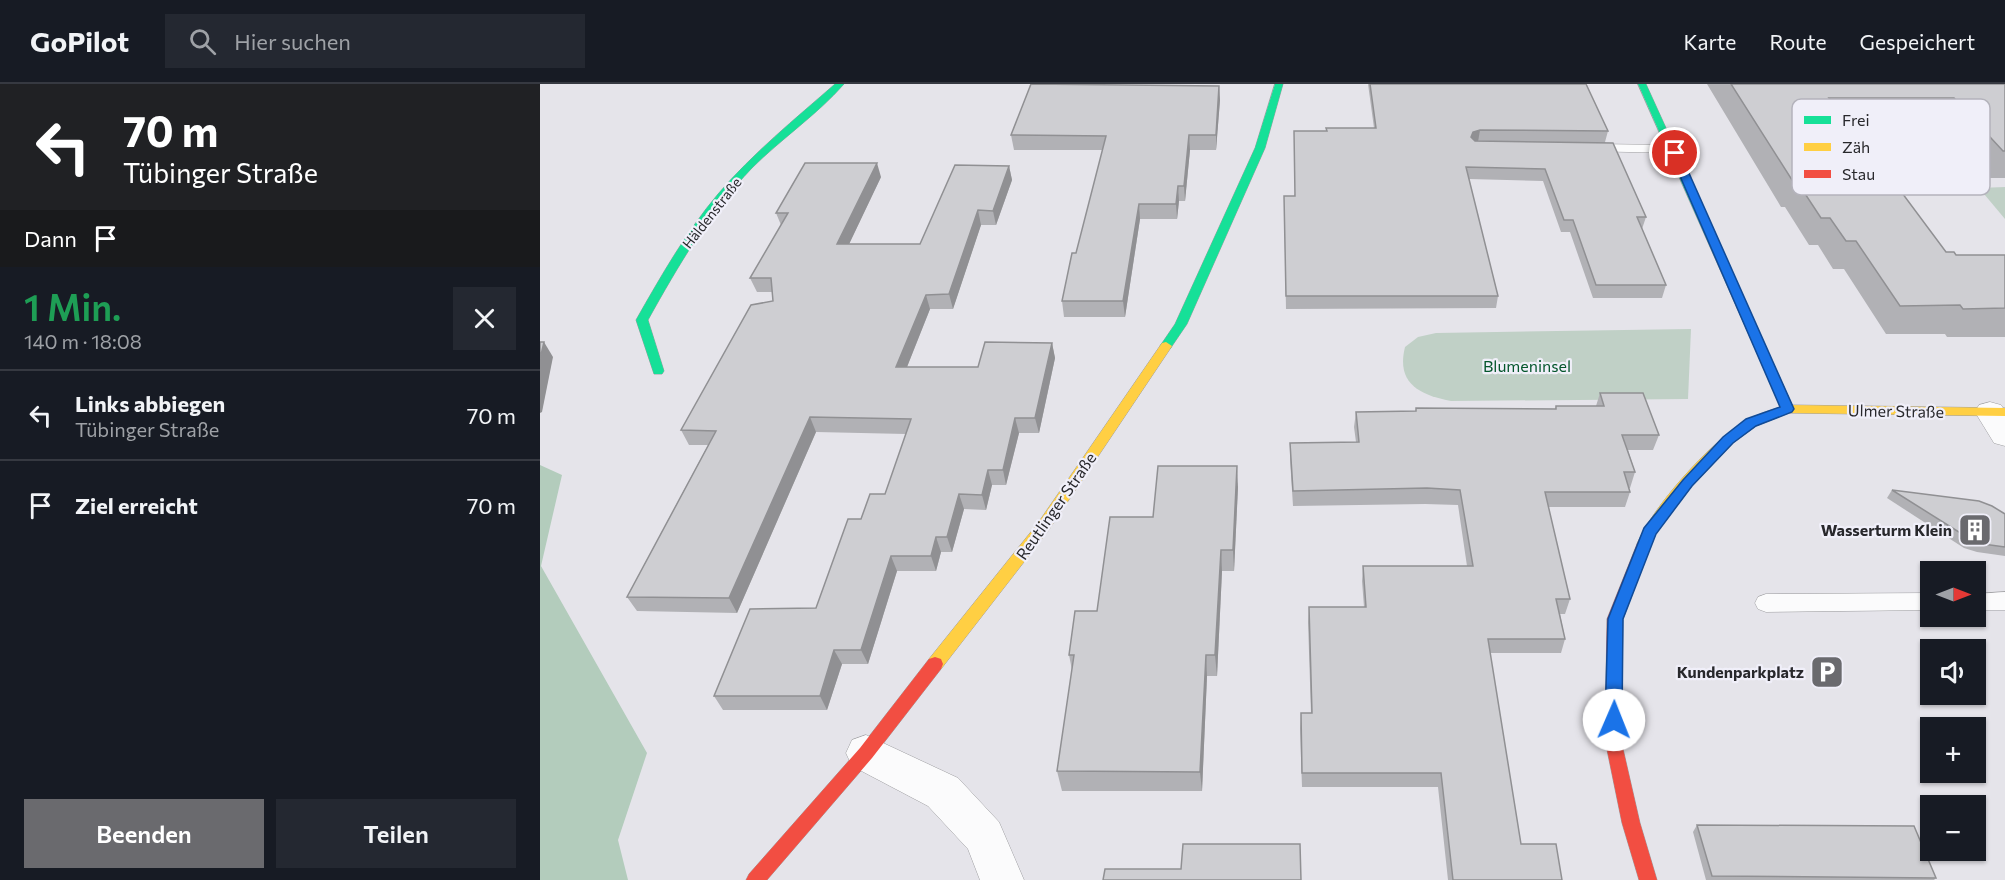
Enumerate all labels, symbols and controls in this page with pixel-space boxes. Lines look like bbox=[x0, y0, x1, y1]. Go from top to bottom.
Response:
search box bbox=[165, 14, 585, 68]
text: GoPilot bbox=[30, 24, 129, 58]
icon: search bbox=[186, 25, 219, 58]
text: Hier suchen bbox=[234, 28, 351, 55]
text: Karte bbox=[1683, 29, 1736, 54]
text: Route bbox=[1769, 29, 1827, 54]
text: Gespeichert bbox=[1860, 29, 1975, 54]
legend bbox=[1792, 99, 1990, 195]
text: 70 m bbox=[123, 104, 218, 156]
icon: left bbox=[24, 108, 102, 186]
text: Frei bbox=[1842, 110, 1870, 129]
pin bbox=[1649, 127, 1700, 178]
icon: arrive bbox=[1658, 136, 1691, 169]
text: Zäh bbox=[1842, 137, 1870, 156]
text: Tübinger Straße bbox=[123, 156, 318, 189]
text: Stau bbox=[1842, 164, 1875, 183]
street label: Häldenstraße bbox=[679, 174, 745, 252]
icon: arrive bbox=[89, 222, 122, 255]
text: Dann bbox=[24, 225, 77, 252]
text: 1 Min. bbox=[24, 284, 121, 328]
button: close bbox=[453, 287, 516, 350]
text: 140 m · 18:08 bbox=[24, 329, 142, 353]
park label: Blumeninsel bbox=[1483, 356, 1571, 375]
text: Links abbiegen bbox=[75, 390, 225, 417]
icon: left bbox=[24, 399, 57, 432]
street label: Ulmer Straße bbox=[1848, 400, 1944, 421]
text: 70 m bbox=[467, 402, 516, 429]
text: Tübinger Straße bbox=[75, 417, 219, 441]
street label: Reutlinger Straße bbox=[1012, 448, 1100, 563]
icon: arrive bbox=[24, 489, 57, 522]
text: Ziel erreicht bbox=[75, 492, 198, 519]
text: 70 m bbox=[467, 492, 516, 519]
building icon: Wasserturm Klein bbox=[1957, 512, 1993, 548]
place label: Wasserturm Klein bbox=[1821, 520, 1952, 539]
north arrow bbox=[1920, 561, 1986, 627]
map controls bbox=[1920, 561, 1986, 861]
button: sound bbox=[1920, 639, 1986, 705]
parking icon: Kundenparkplatz bbox=[1809, 654, 1845, 690]
place label: Kundenparkplatz bbox=[1677, 662, 1804, 681]
position arrow bbox=[1582, 688, 1646, 752]
button: + bbox=[1920, 717, 1986, 783]
button: − bbox=[1920, 795, 1986, 861]
button: Beenden bbox=[24, 799, 264, 868]
button: Teilen bbox=[276, 799, 516, 868]

